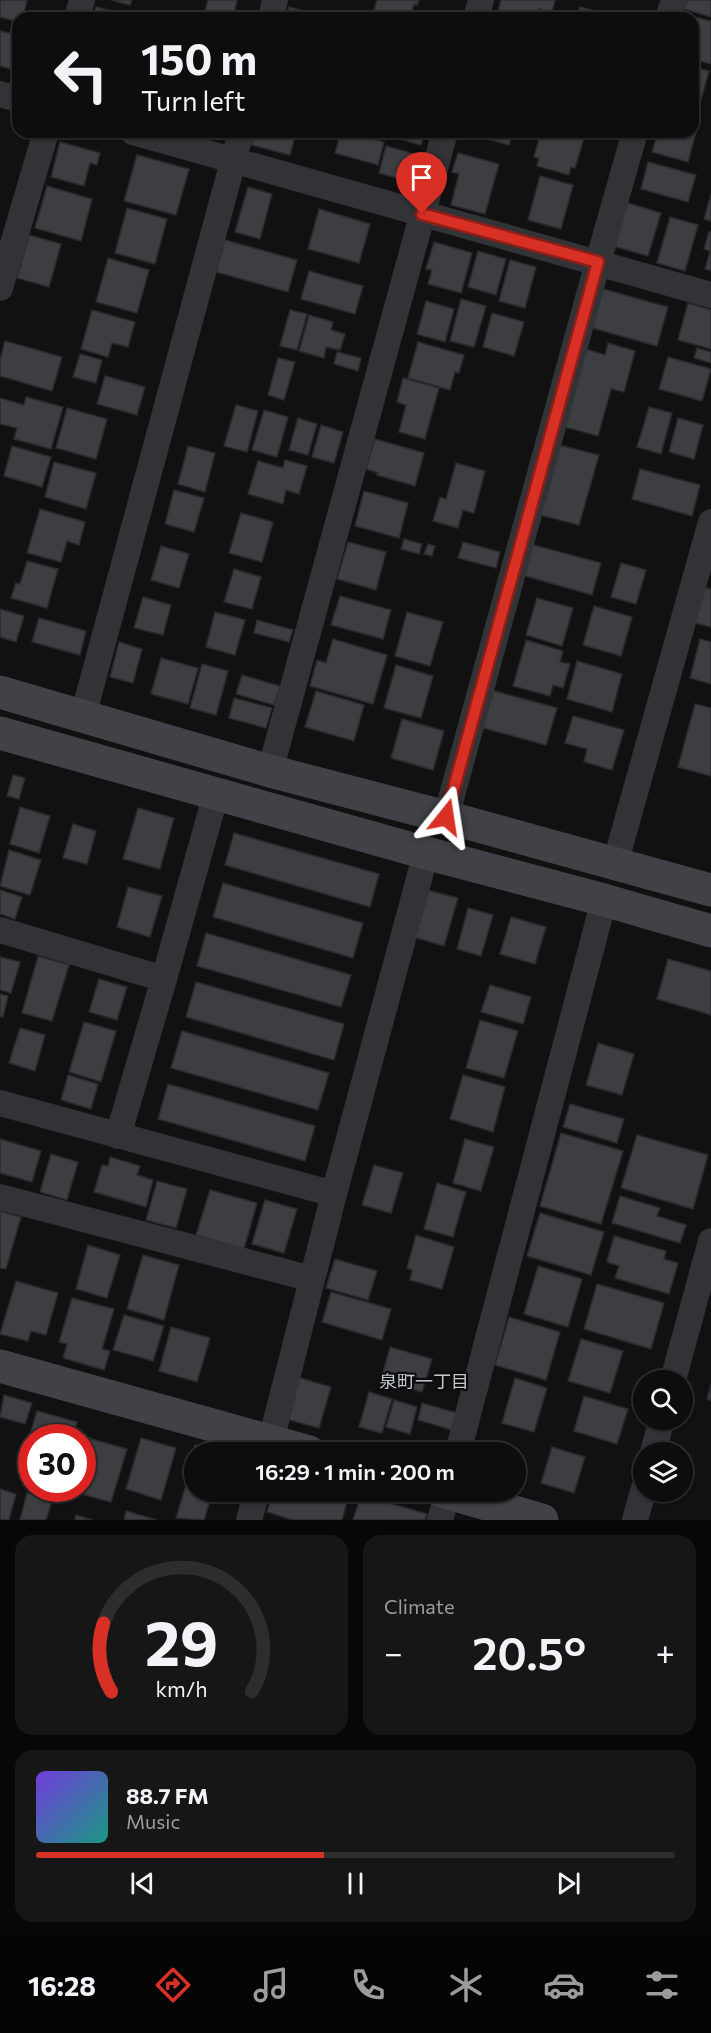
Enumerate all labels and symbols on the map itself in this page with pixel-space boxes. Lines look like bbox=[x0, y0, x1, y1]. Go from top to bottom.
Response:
pin bbox=[396, 152, 447, 214]
position arrow bbox=[414, 785, 478, 849]
district label: 泉町一丁目 bbox=[379, 1370, 469, 1392]
speed limit sign: 30 bbox=[18, 1424, 96, 1502]

